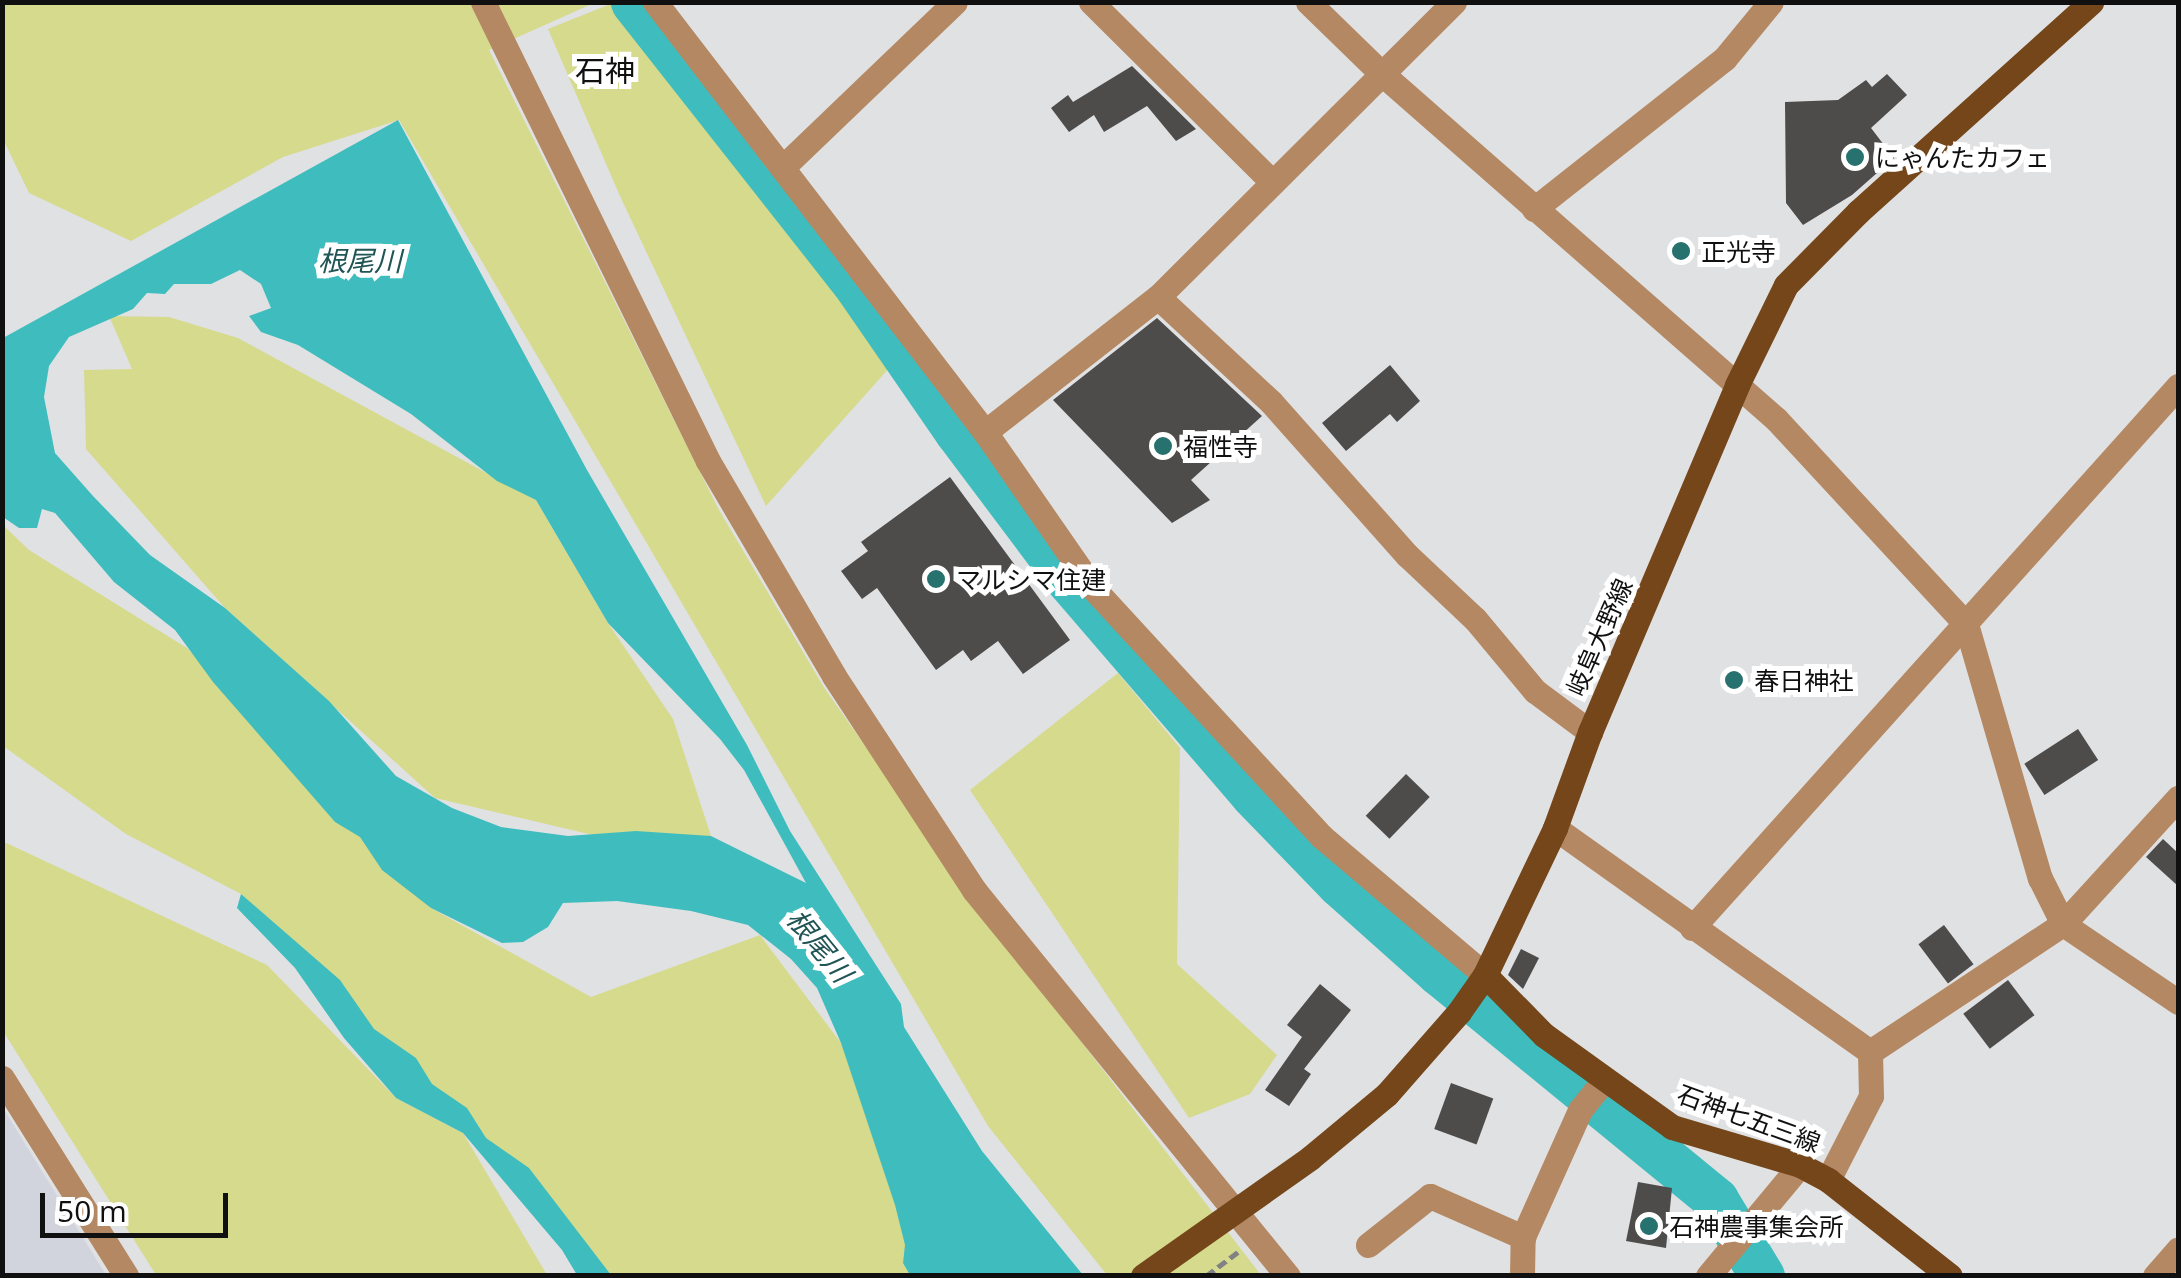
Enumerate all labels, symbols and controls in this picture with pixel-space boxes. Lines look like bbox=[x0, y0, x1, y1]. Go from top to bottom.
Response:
district label: 石神 bbox=[575, 53, 635, 89]
place label: にゃんたカフェ bbox=[1875, 142, 2050, 172]
marker: にゃんたカフェ bbox=[1844, 146, 1866, 168]
place label: 正光寺 bbox=[1701, 236, 1776, 266]
marker: 正光寺 bbox=[1670, 240, 1692, 262]
water label: 根尾川 bbox=[318, 243, 402, 277]
place label: 福性寺 bbox=[1183, 431, 1258, 461]
marker: 福性寺 bbox=[1152, 435, 1174, 457]
place label: マルシマ住建 bbox=[956, 564, 1106, 594]
marker: マルシマ住建 bbox=[925, 568, 947, 590]
street label: 岐阜大野線 bbox=[1560, 574, 1638, 700]
place label: 春日神社 bbox=[1754, 665, 1854, 695]
marker: 春日神社 bbox=[1723, 669, 1745, 691]
water label: 根尾川 bbox=[781, 902, 859, 988]
street label: 石神七五三線 bbox=[1673, 1078, 1825, 1158]
scale bar bbox=[45, 1173, 232, 1235]
text: 50 m bbox=[57, 1190, 127, 1231]
place label: 石神農事集会所 bbox=[1669, 1211, 1844, 1241]
marker: 石神農事集会所 bbox=[1638, 1215, 1660, 1237]

